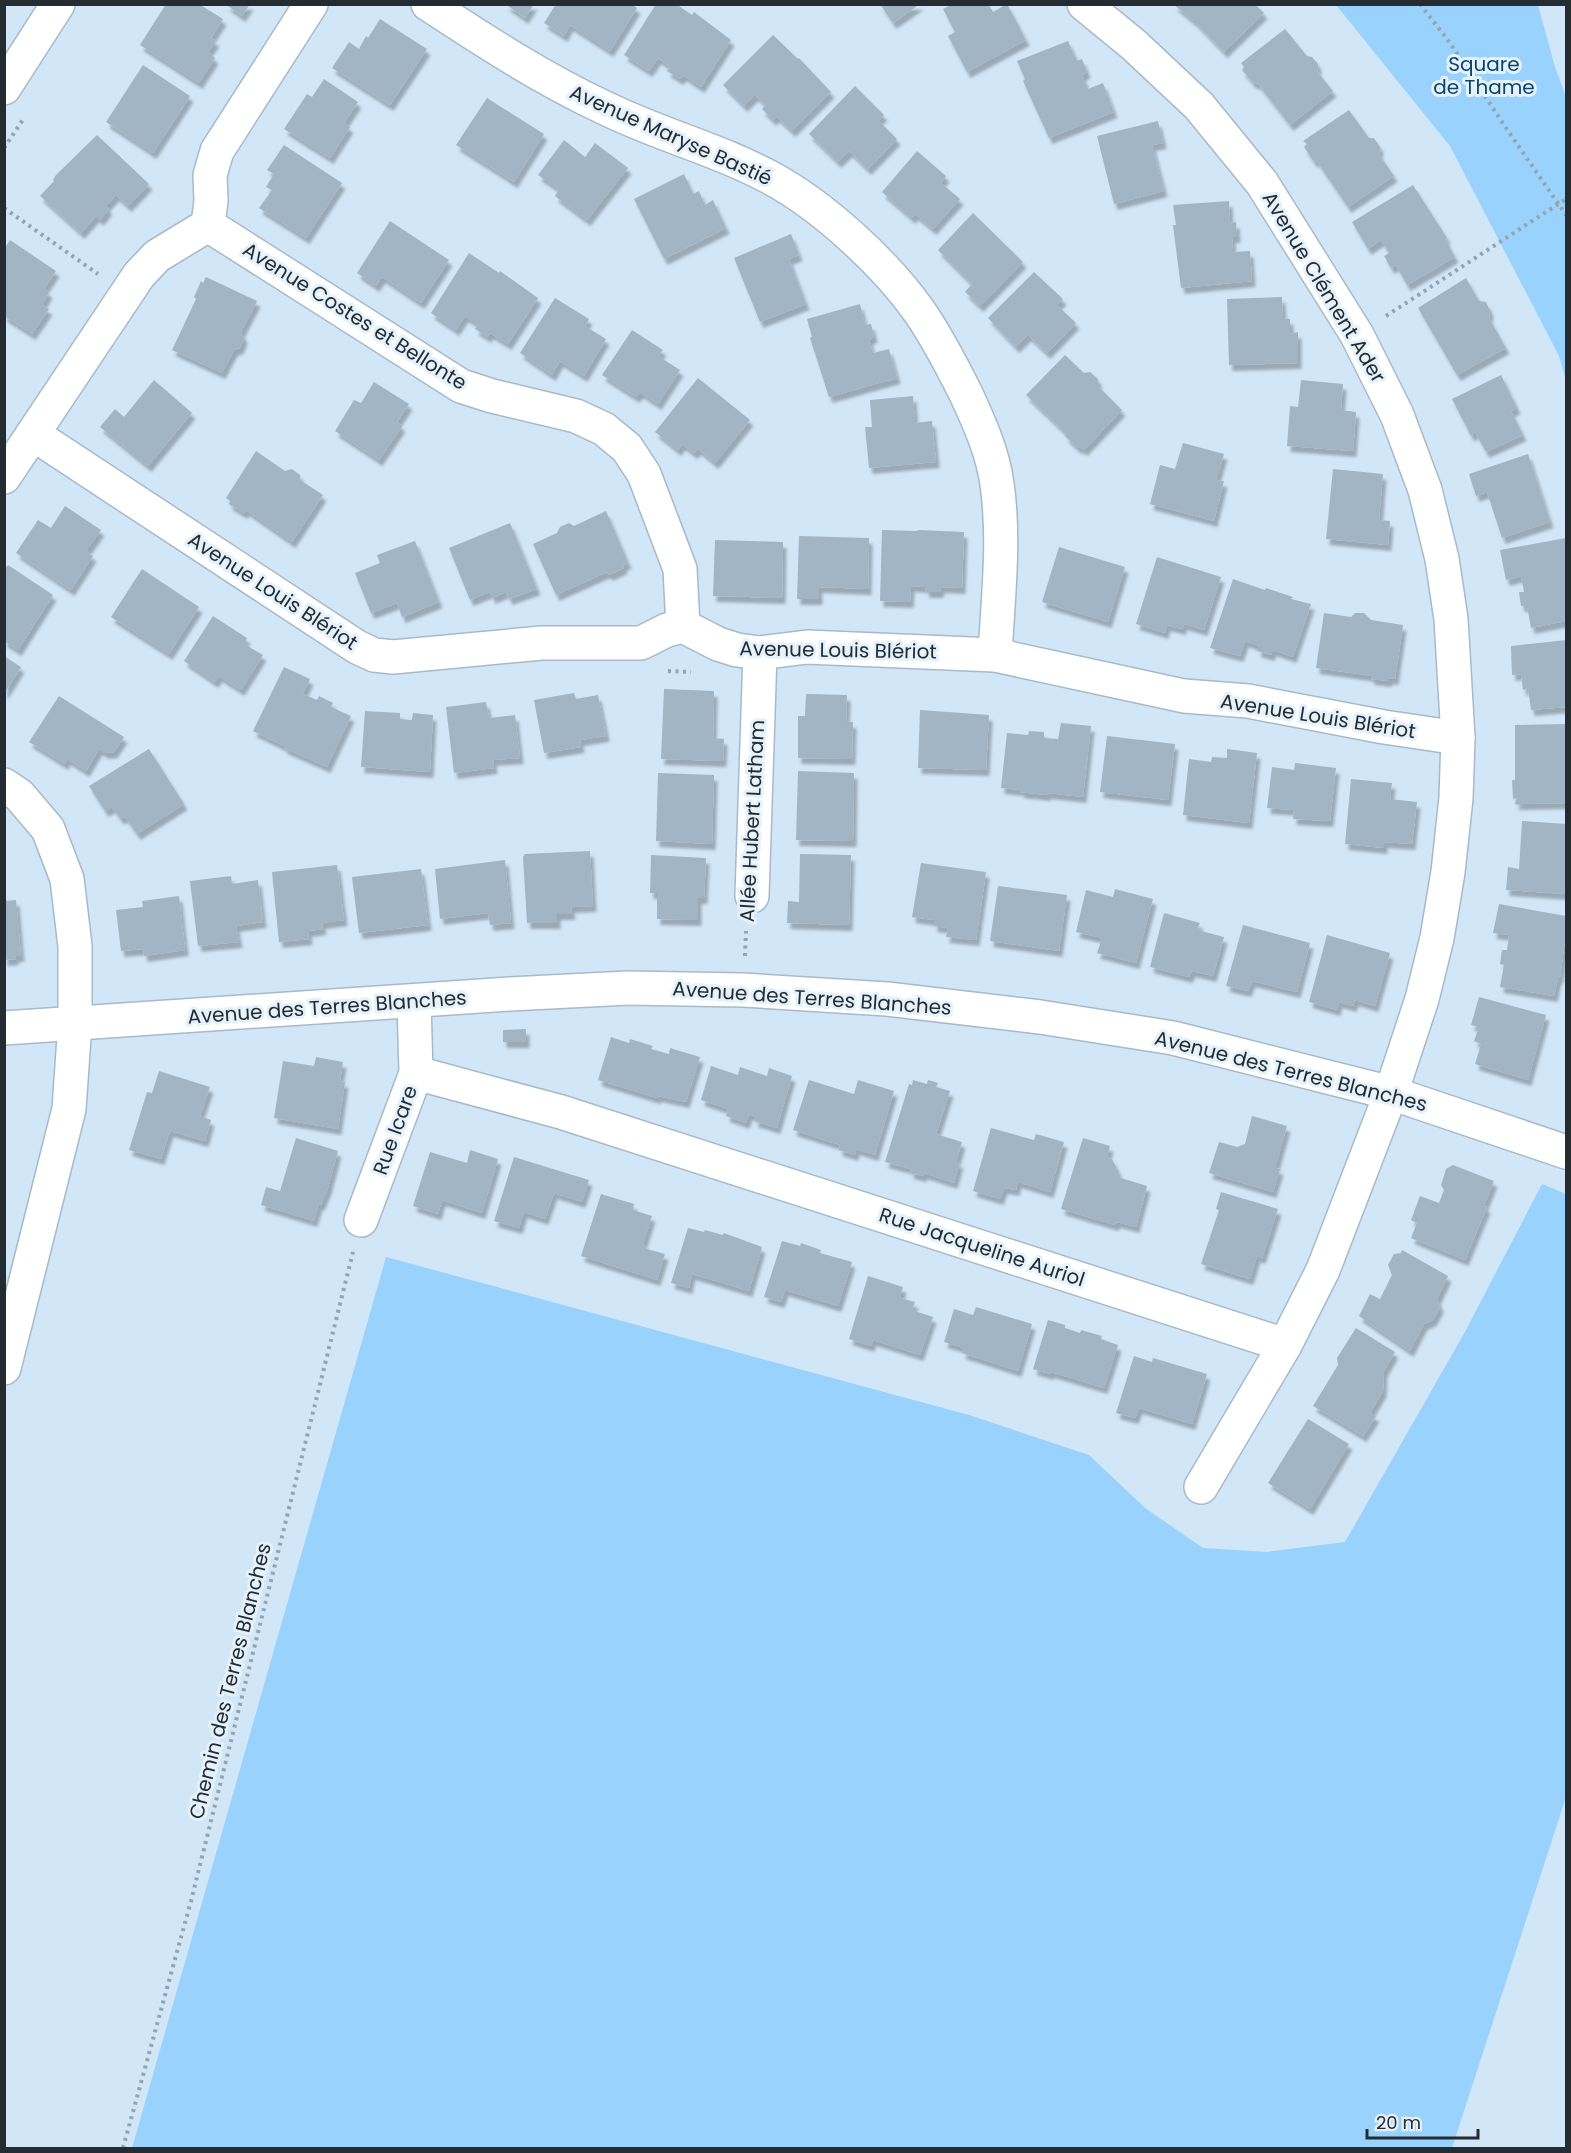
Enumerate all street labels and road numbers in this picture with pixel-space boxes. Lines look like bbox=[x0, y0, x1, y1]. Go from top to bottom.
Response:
street label: Avenue Maryse Bastié bbox=[565, 78, 777, 192]
street label: Avenue Clément Ader bbox=[1256, 186, 1392, 388]
street label: Avenue Costes et Bellonte bbox=[238, 235, 472, 397]
street label: Avenue Louis Blériot bbox=[183, 525, 363, 657]
street label: Avenue Louis Blériot bbox=[739, 634, 937, 666]
street label: Avenue Louis Blériot bbox=[1218, 687, 1418, 745]
street label: Allée Hubert Latham bbox=[733, 719, 771, 923]
street label: Avenue des Terres Blanches bbox=[671, 974, 953, 1022]
street label: Avenue des Terres Blanches bbox=[186, 983, 468, 1031]
street label: Avenue des Terres Blanches bbox=[1152, 1024, 1430, 1118]
street label: Rue Icare bbox=[366, 1081, 424, 1179]
street label: Rue Jacqueline Auriol bbox=[876, 1201, 1088, 1293]
street label: Chemin des Terres Blanches bbox=[182, 1540, 278, 1822]

